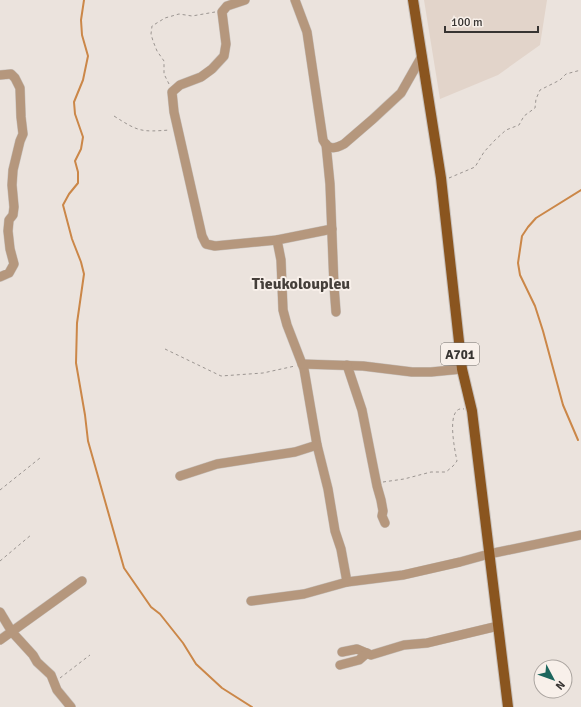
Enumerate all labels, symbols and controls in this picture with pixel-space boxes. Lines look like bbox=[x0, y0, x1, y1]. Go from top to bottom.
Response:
scale bar bbox=[445, 8, 538, 34]
text: 100 m bbox=[451, 15, 483, 30]
district label: Tieukoloupleu bbox=[252, 274, 350, 294]
road number: A701 bbox=[441, 343, 479, 365]
north arrow bbox=[533, 659, 573, 699]
text: N bbox=[553, 678, 568, 692]

